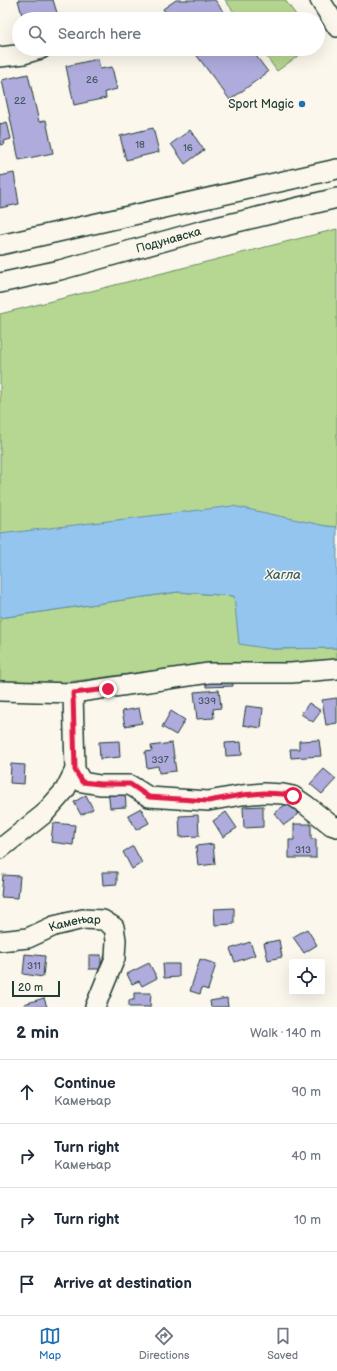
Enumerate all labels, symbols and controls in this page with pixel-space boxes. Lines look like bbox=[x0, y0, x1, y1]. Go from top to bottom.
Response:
search box bbox=[12, 12, 325, 56]
icon: search bbox=[26, 23, 48, 45]
text: Search here bbox=[58, 25, 141, 44]
house number: 26 bbox=[86, 74, 98, 86]
house number: 22 bbox=[14, 95, 26, 107]
place label: Sport Magic bbox=[228, 97, 294, 112]
marker: Sport Magic bbox=[297, 99, 307, 109]
house number: 18 bbox=[135, 139, 145, 151]
house number: 16 bbox=[183, 142, 193, 154]
street label: Подунавска bbox=[134, 224, 203, 257]
water label: Хагла bbox=[264, 567, 301, 583]
route end bbox=[99, 680, 117, 698]
house number: 339 bbox=[198, 695, 216, 707]
house number: 337 bbox=[151, 754, 169, 766]
route start bbox=[284, 787, 302, 805]
house number: 313 bbox=[295, 844, 311, 856]
street label: Камењар bbox=[46, 911, 101, 935]
map controls bbox=[289, 959, 325, 995]
button: locate bbox=[289, 959, 325, 995]
house number: 311 bbox=[27, 960, 41, 972]
scale bar bbox=[12, 979, 60, 998]
text: 20 m bbox=[18, 981, 43, 994]
text: 2 min bbox=[16, 1023, 59, 1043]
text: Walk · 140 m bbox=[250, 1025, 321, 1041]
text: Continue bbox=[54, 1074, 116, 1093]
icon: ahead bbox=[16, 1081, 38, 1103]
text: 90 m bbox=[292, 1084, 321, 1100]
text: Камењар bbox=[54, 1093, 111, 1109]
text: Turn right bbox=[54, 1138, 119, 1157]
icon: right bbox=[16, 1145, 38, 1167]
text: 40 m bbox=[291, 1148, 321, 1164]
text: Камењар bbox=[54, 1157, 111, 1173]
icon: right bbox=[16, 1209, 38, 1231]
text: Turn right bbox=[54, 1210, 119, 1229]
text: 10 m bbox=[294, 1212, 321, 1228]
icon: arrive bbox=[16, 1273, 38, 1295]
text: Arrive at destination bbox=[54, 1274, 192, 1293]
tab: Map bbox=[39, 1325, 61, 1362]
tab: Directions bbox=[139, 1325, 189, 1362]
tab: Saved bbox=[267, 1325, 298, 1362]

